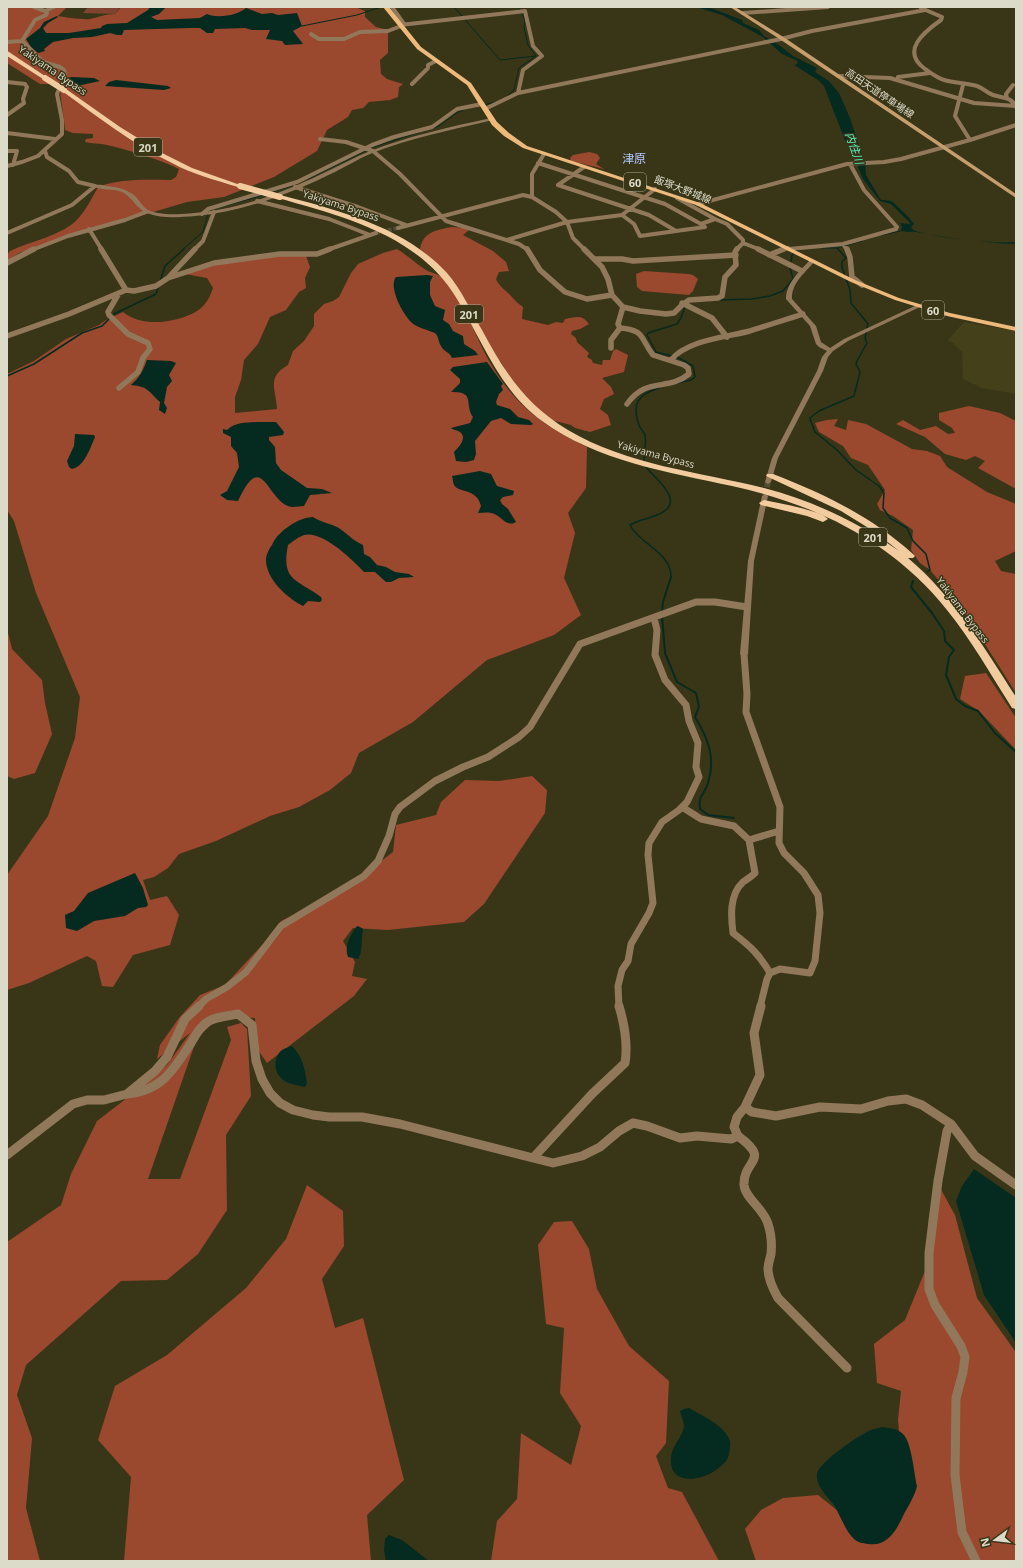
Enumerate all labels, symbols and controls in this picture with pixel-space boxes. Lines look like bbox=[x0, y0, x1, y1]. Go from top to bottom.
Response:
street label: Yakiyama Bypass bbox=[16, 42, 90, 98]
street label: 高田天道停車場線 bbox=[843, 65, 917, 121]
water label: 内住川 bbox=[843, 130, 868, 167]
road number: 201 bbox=[134, 138, 162, 156]
district label: 津原 bbox=[622, 150, 646, 167]
street label: 飯塚大野城線 bbox=[652, 172, 714, 206]
road number: 60 bbox=[624, 173, 646, 191]
street label: Yakiyama Bypass bbox=[301, 186, 381, 224]
road number: 60 bbox=[922, 301, 944, 319]
road number: 201 bbox=[455, 305, 483, 323]
street label: Yakiyama Bypass bbox=[616, 437, 696, 471]
road number: 201 bbox=[859, 528, 887, 546]
street label: Yakiyama Bypass bbox=[933, 574, 993, 646]
north arrow bbox=[975, 1520, 1015, 1560]
text: N bbox=[976, 1536, 993, 1549]

